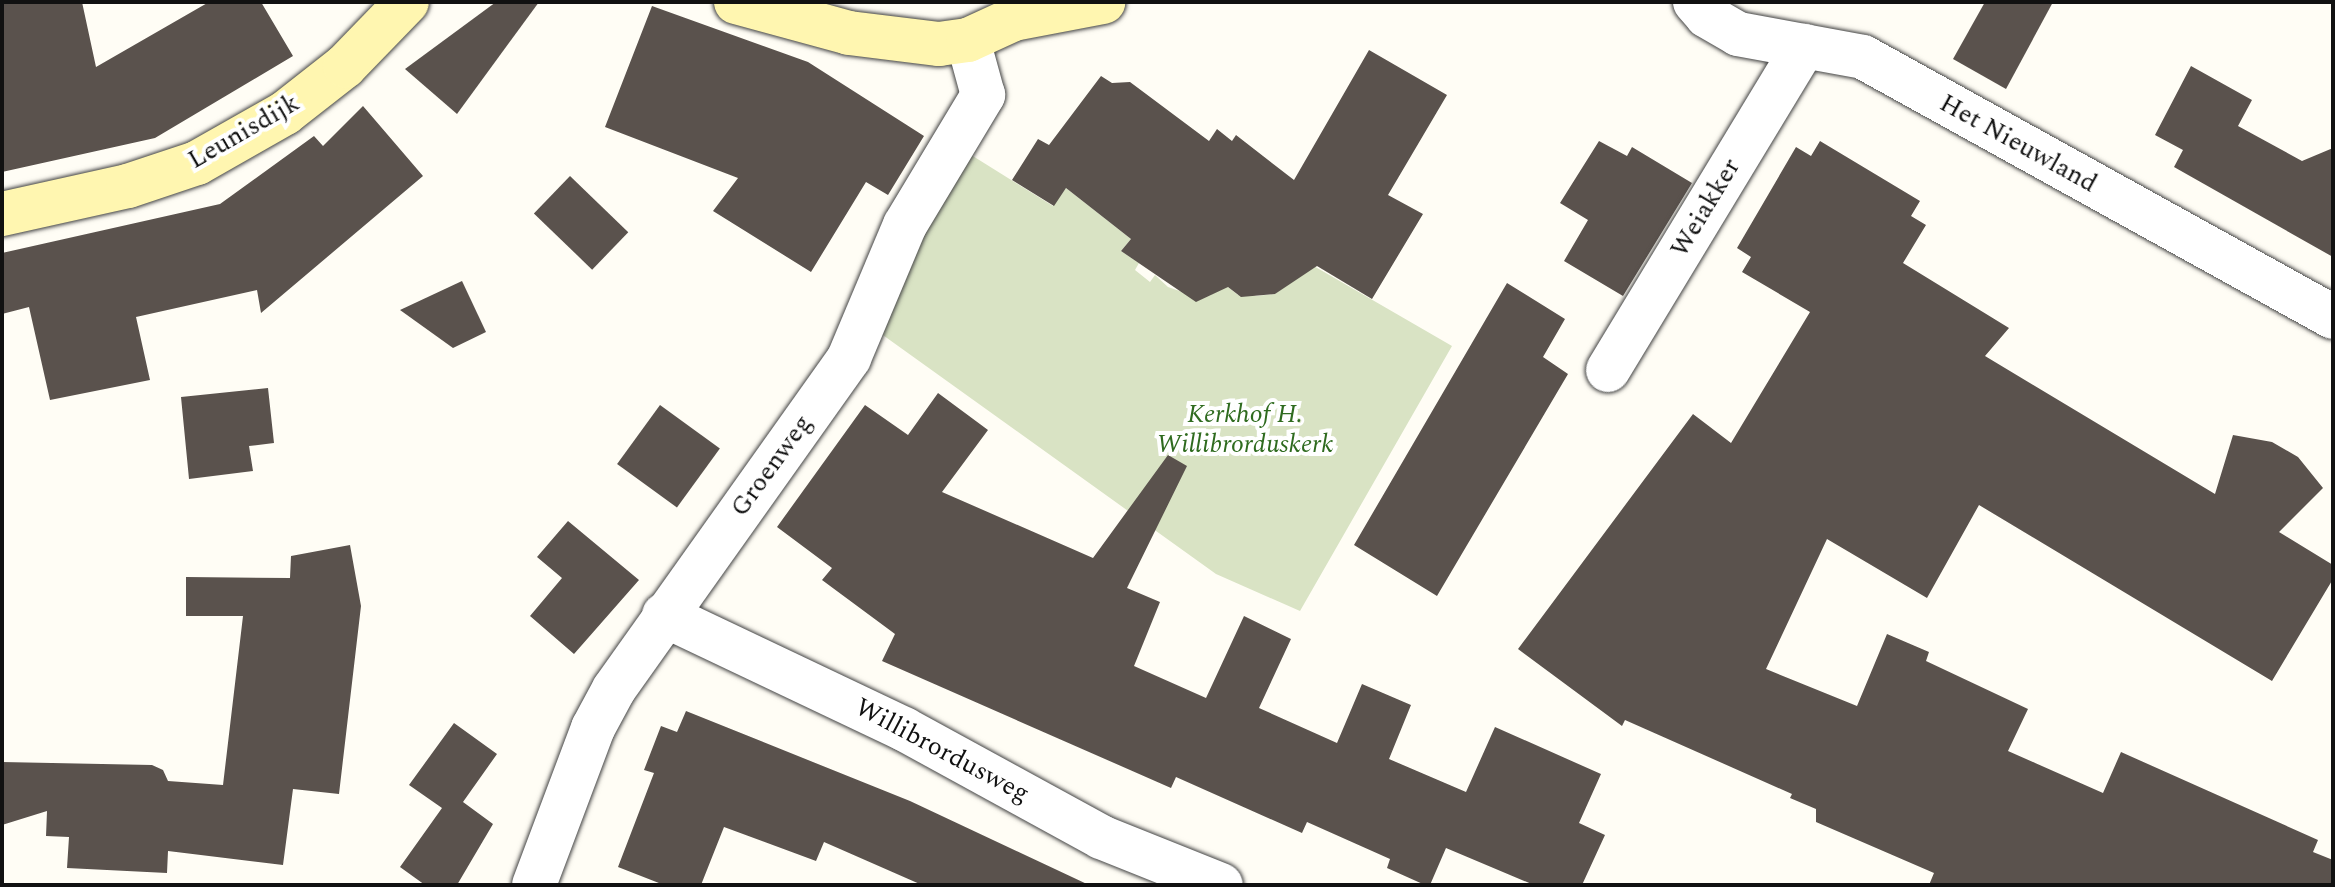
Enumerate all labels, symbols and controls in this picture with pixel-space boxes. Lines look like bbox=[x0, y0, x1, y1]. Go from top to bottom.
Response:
street label: Leunisdijk bbox=[183, 88, 305, 176]
street label: Het Nieuwland bbox=[1934, 88, 2102, 200]
street label: Weiakker bbox=[1664, 153, 1748, 263]
park label: Kerkhof H. Willibrorduskerk bbox=[1157, 399, 1333, 460]
street label: Groenweg bbox=[725, 409, 819, 523]
street label: Willibrordusweg bbox=[850, 692, 1034, 810]

